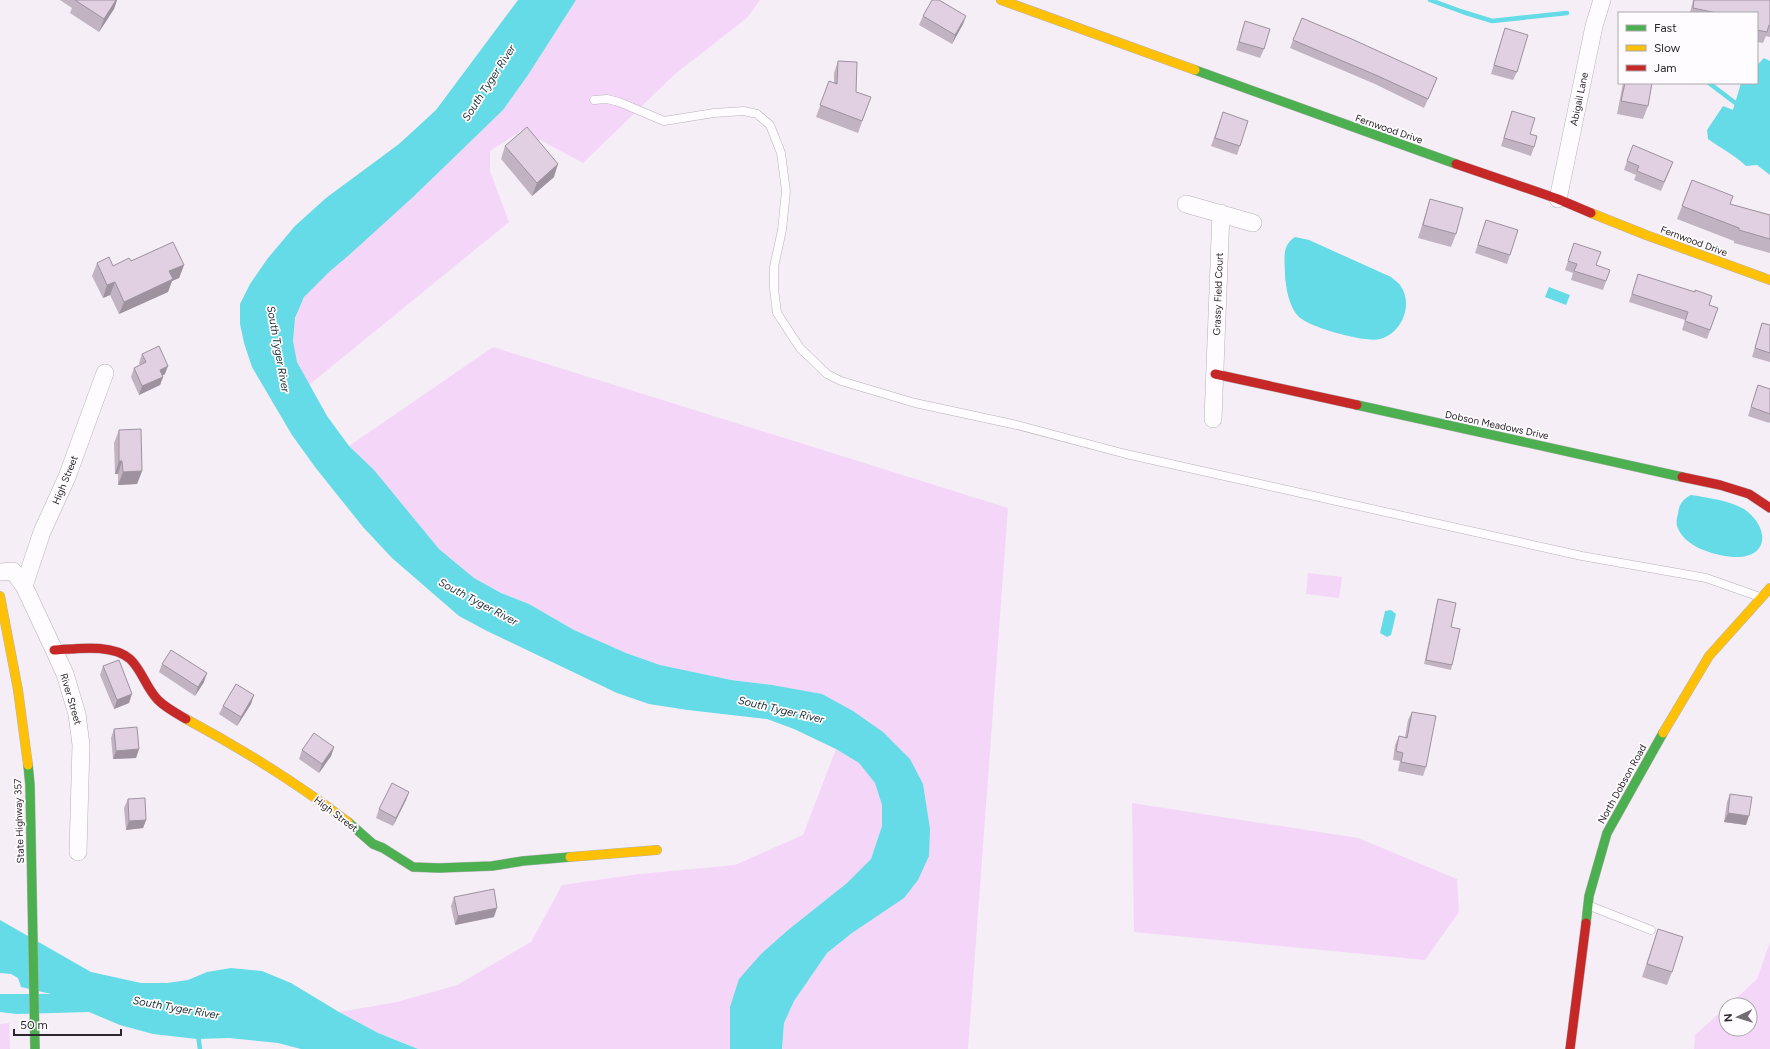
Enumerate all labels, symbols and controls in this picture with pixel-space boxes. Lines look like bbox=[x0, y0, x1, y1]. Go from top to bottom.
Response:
legend bbox=[1618, 12, 1758, 84]
text: Fast bbox=[1654, 21, 1677, 35]
text: Slow bbox=[1654, 41, 1681, 55]
water label: South Tyger River bbox=[460, 42, 519, 123]
text: Jam bbox=[1654, 61, 1677, 75]
street label: Abigail Lane bbox=[1567, 71, 1591, 127]
street label: Fernwood Drive bbox=[1354, 111, 1425, 147]
street label: Fernwood Drive bbox=[1659, 223, 1730, 259]
street label: Grassy Field Court bbox=[1210, 252, 1226, 336]
water label: South Tyger River bbox=[264, 305, 292, 395]
street label: Dobson Meadows Drive bbox=[1444, 408, 1551, 442]
street label: High Street bbox=[49, 453, 81, 506]
water label: South Tyger River bbox=[436, 576, 521, 629]
street label: River Street bbox=[57, 672, 85, 726]
water label: South Tyger River bbox=[737, 694, 826, 726]
street label: North Dobson Road bbox=[1595, 742, 1649, 826]
street label: State Highway 357 bbox=[11, 778, 27, 864]
street label: High Street bbox=[311, 793, 361, 835]
water label: South Tyger River bbox=[132, 994, 222, 1022]
north arrow bbox=[1718, 997, 1758, 1037]
scale bar bbox=[14, 1011, 121, 1037]
text: N bbox=[1722, 1013, 1735, 1022]
text: 50 m bbox=[20, 1018, 48, 1032]

